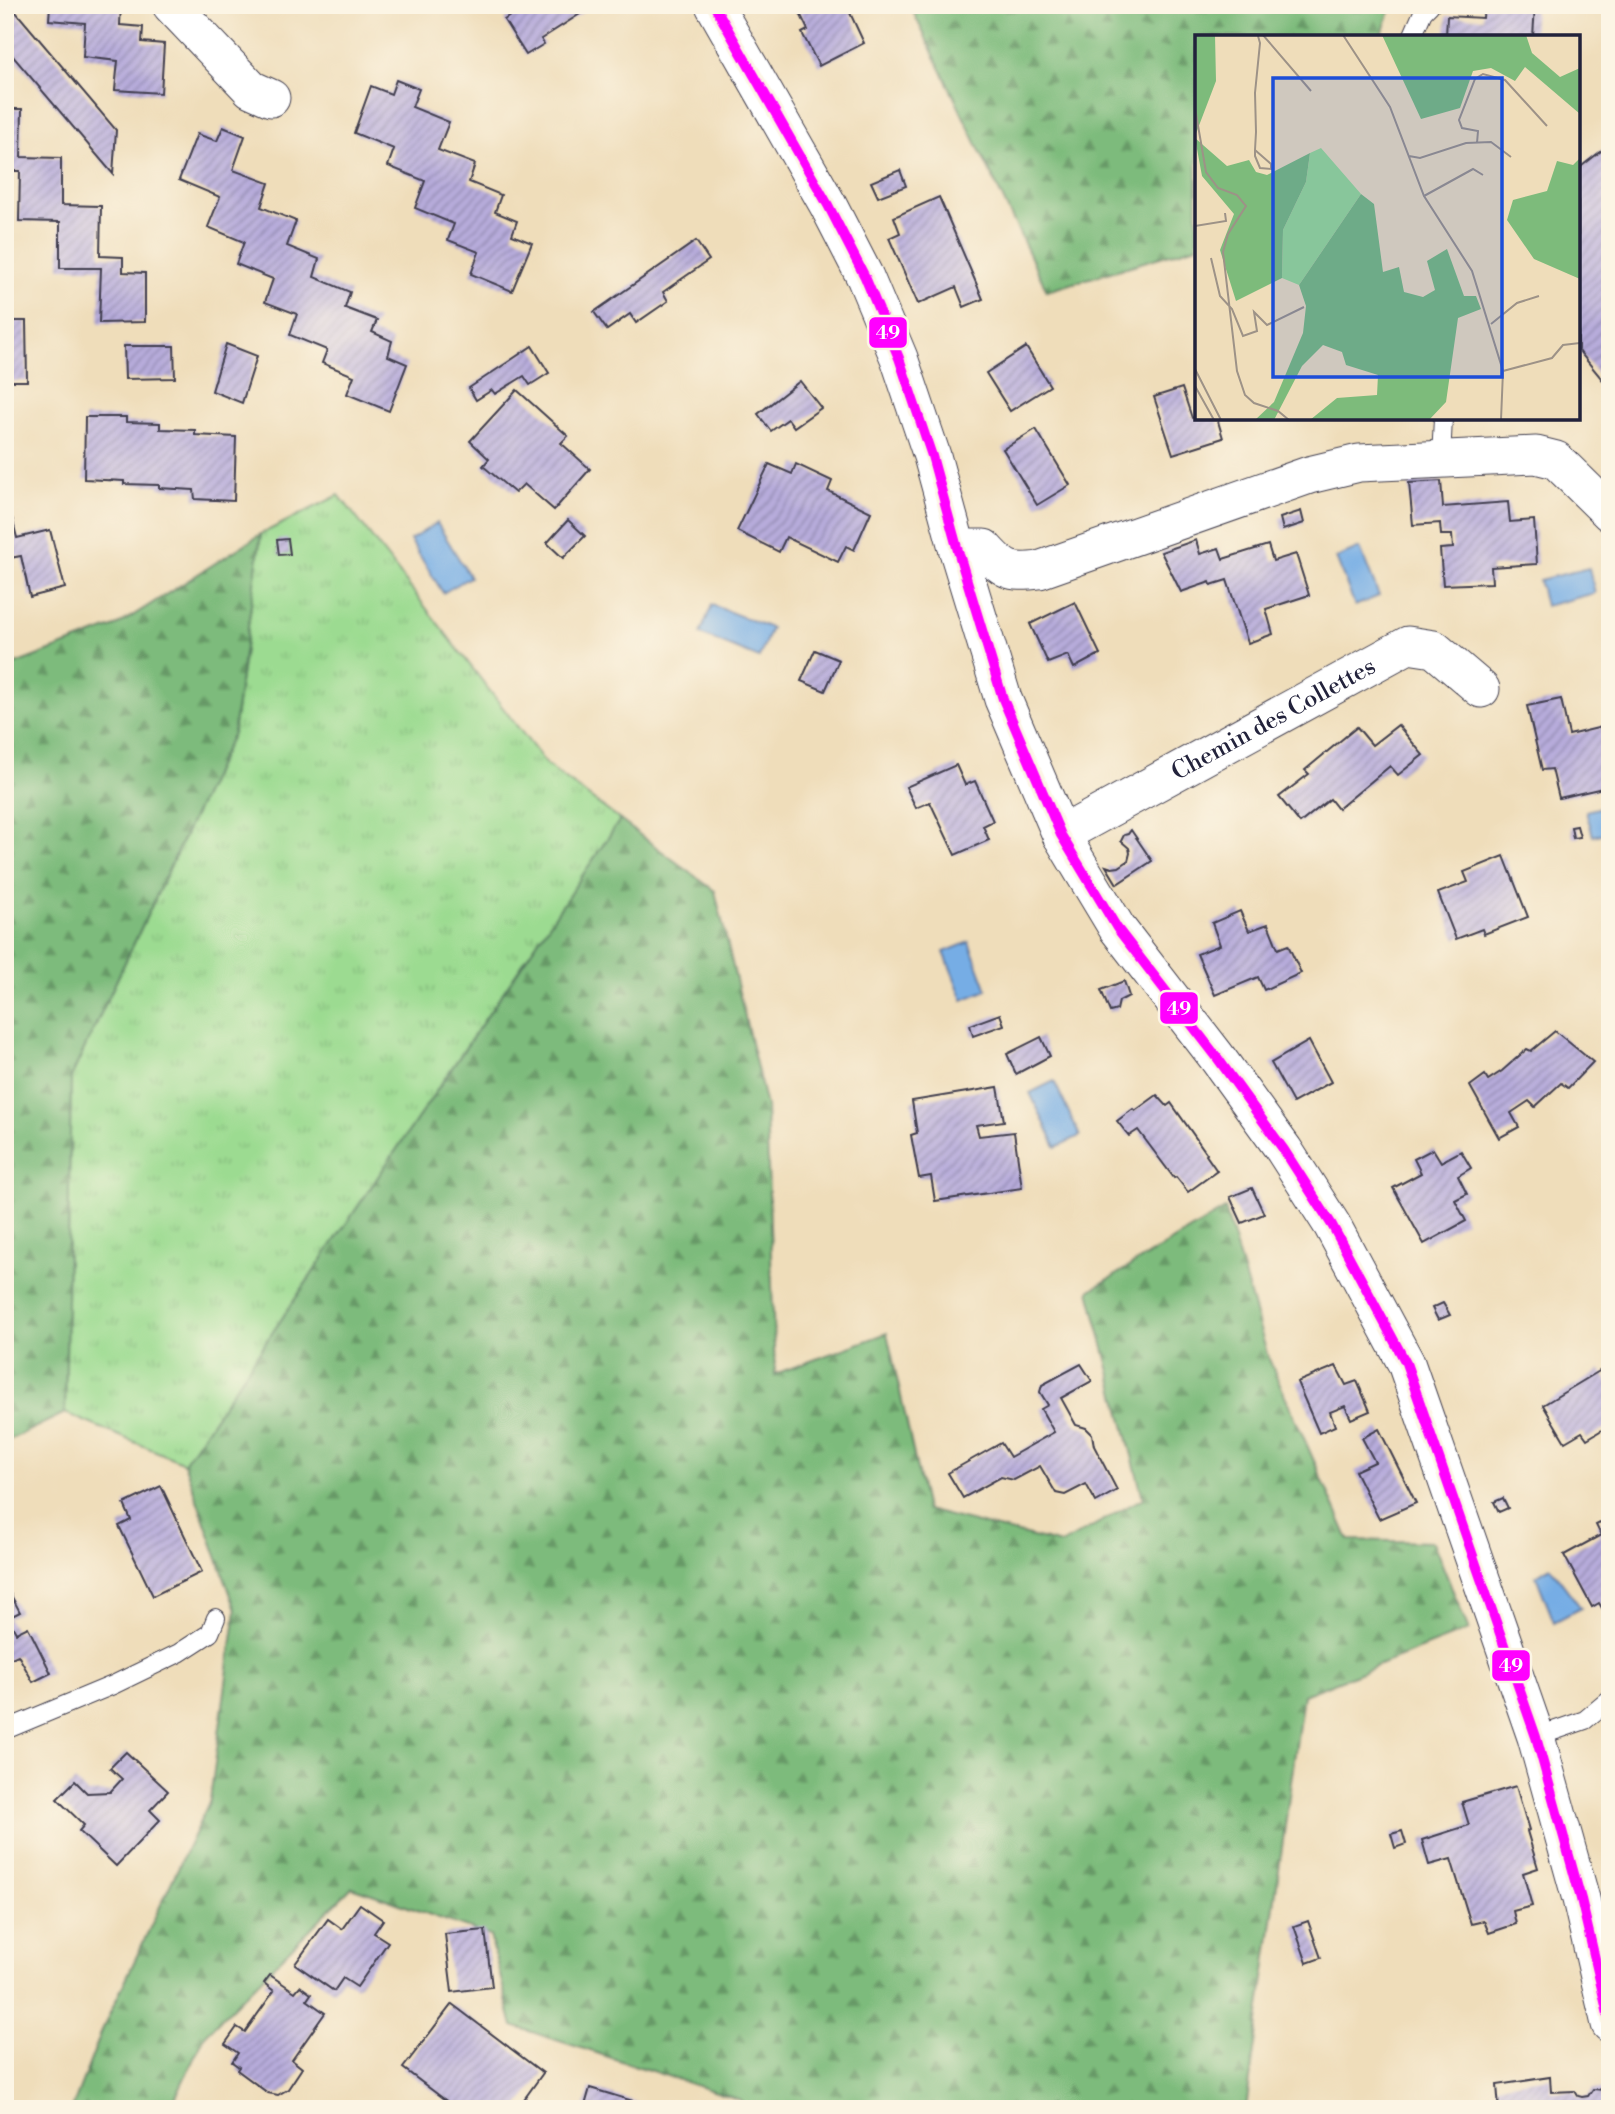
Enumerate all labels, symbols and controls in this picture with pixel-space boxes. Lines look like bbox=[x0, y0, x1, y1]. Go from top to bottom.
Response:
inset map bbox=[1195, 35, 1580, 420]
line badge: 49 bbox=[868, 316, 908, 349]
text: 49 bbox=[876, 321, 900, 345]
street label: Chemin des Collettes bbox=[1166, 652, 1381, 788]
line badge: 49 bbox=[1159, 991, 1199, 1025]
text: 49 bbox=[1167, 997, 1191, 1021]
line badge: 49 bbox=[1491, 1649, 1531, 1682]
text: 49 bbox=[1499, 1654, 1523, 1678]

